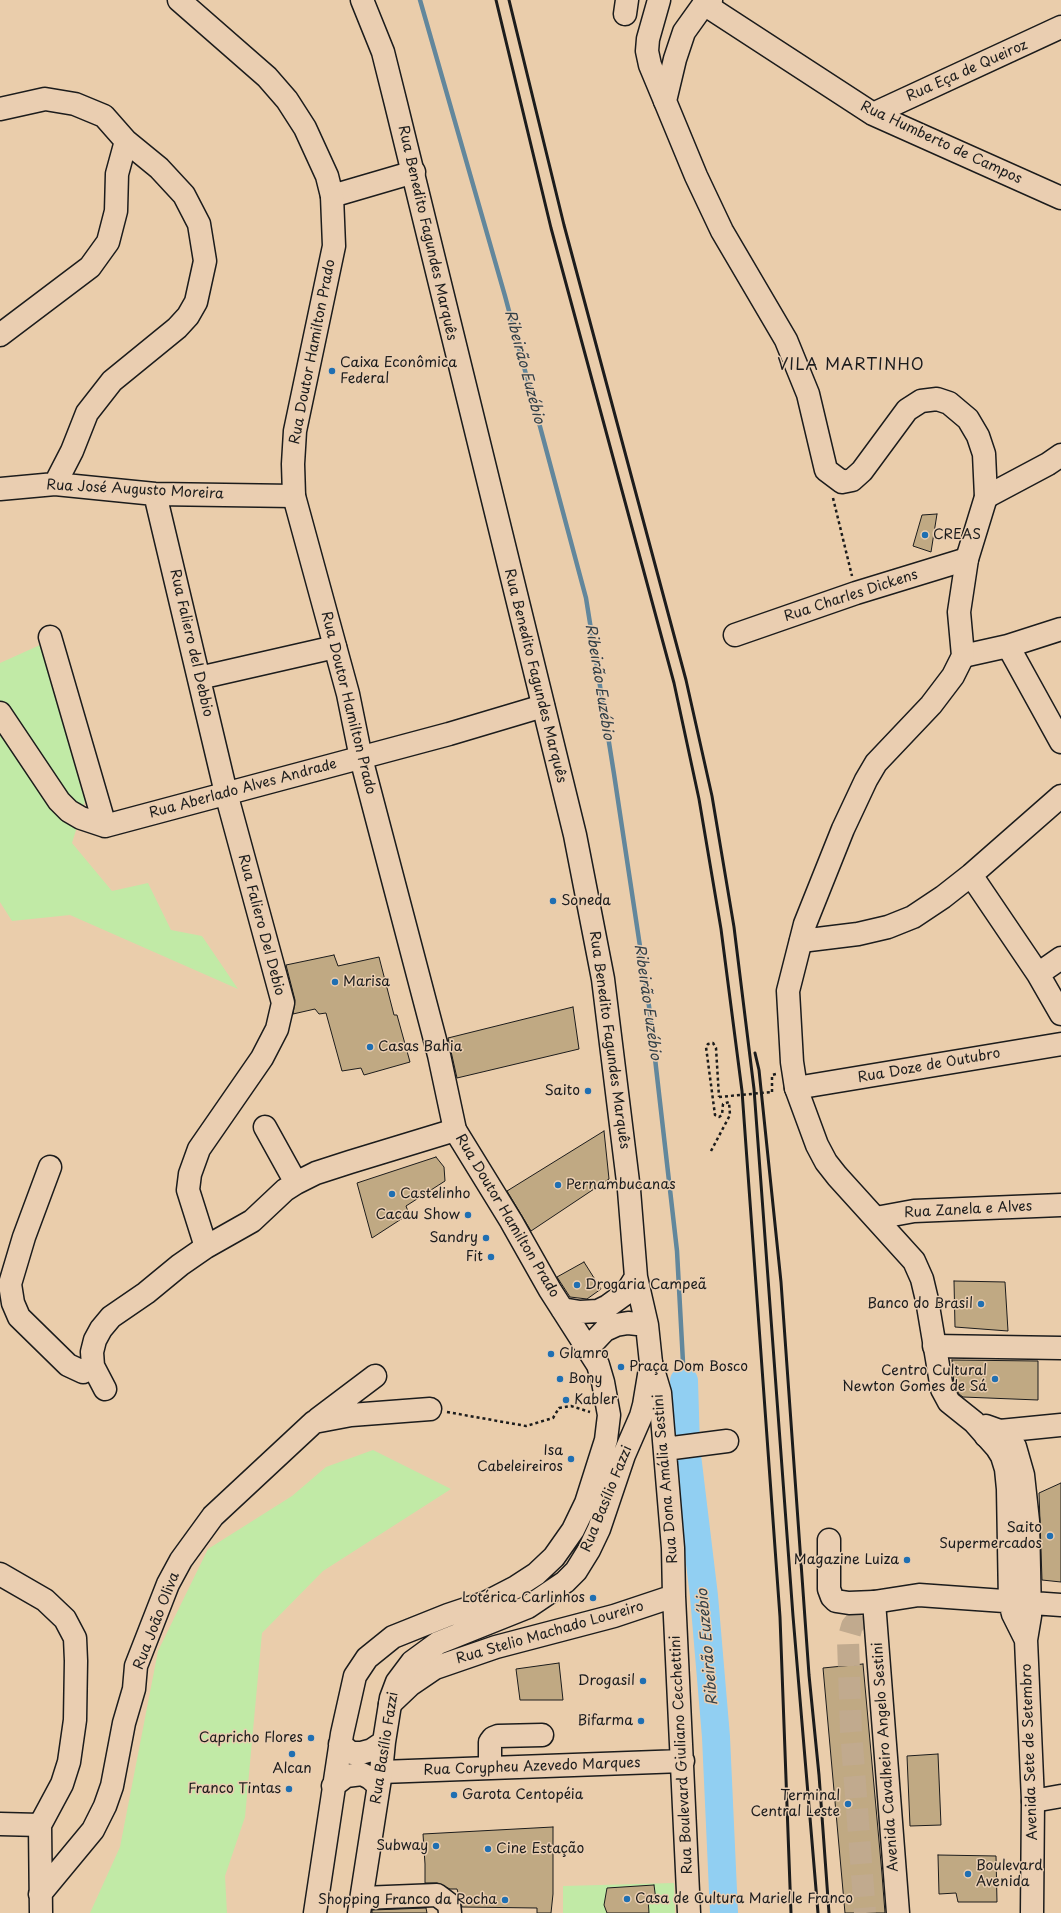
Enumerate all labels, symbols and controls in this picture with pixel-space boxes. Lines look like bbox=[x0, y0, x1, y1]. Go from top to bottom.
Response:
street label: Rua Eça de Queiroz bbox=[904, 37, 1030, 105]
street label: Rua Humberto de Campos bbox=[858, 98, 1024, 188]
street label: Rua Benedito Fagundes Marquês bbox=[394, 124, 460, 342]
street label: Rua Doutor Hamilton Prado bbox=[287, 258, 339, 446]
water label: Ribeirão Euzébio bbox=[500, 308, 548, 426]
place label: Caixa Econômica Federal bbox=[340, 355, 457, 388]
district label: VILA MARTINHO bbox=[779, 356, 923, 376]
marker: Caixa Econômica Federal bbox=[327, 366, 337, 376]
street label: Rua José Augusto Moreira bbox=[46, 477, 224, 503]
place label: CREAS bbox=[933, 527, 981, 543]
marker: CREAS bbox=[920, 530, 930, 540]
street label: Rua Charles Dickens bbox=[782, 566, 920, 626]
street label: Rua Benedito Fagundes Marquês bbox=[500, 567, 570, 785]
street label: Rua Faliero del Debbio bbox=[166, 568, 216, 718]
street label: Rua Doutor Hamilton Prado bbox=[317, 610, 379, 796]
water label: Ribeirão Euzébio bbox=[581, 623, 617, 741]
street label: Rua Aberlado Alves Andrade bbox=[147, 756, 339, 822]
street label: Rua Faliero Del Debio bbox=[234, 853, 288, 997]
place label: Soneda bbox=[561, 893, 611, 909]
marker: Soneda bbox=[548, 896, 558, 906]
street label: Rua Benedito Fagundes Marquês bbox=[585, 930, 633, 1150]
water label: Ribeirão Euzébio bbox=[630, 943, 664, 1061]
place label: Marisa bbox=[343, 974, 390, 990]
marker: Marisa bbox=[330, 977, 340, 987]
place label: Casas Bahia bbox=[378, 1039, 462, 1055]
marker: Casas Bahia bbox=[365, 1042, 375, 1052]
street label: Rua Doze de Outubro bbox=[856, 1045, 1002, 1087]
place label: Saito bbox=[544, 1083, 580, 1099]
marker: Saito bbox=[583, 1086, 593, 1096]
street label: Rua Doutor Hamilton Prado bbox=[451, 1131, 563, 1301]
place label: Pernambucanas bbox=[566, 1177, 676, 1193]
marker: Pernambucanas bbox=[553, 1180, 563, 1190]
place label: Castelinho bbox=[400, 1186, 470, 1202]
marker: Castelinho bbox=[387, 1189, 397, 1199]
street label: Rua Zanela e Alves bbox=[903, 1198, 1033, 1222]
place label: Cacau Show bbox=[375, 1207, 460, 1223]
marker: Cacau Show bbox=[463, 1210, 473, 1220]
place label: Sandry bbox=[429, 1230, 478, 1246]
marker: Sandry bbox=[481, 1233, 491, 1243]
place label: Fit bbox=[466, 1249, 483, 1265]
marker: Fit bbox=[486, 1252, 496, 1262]
place label: Drogaria Campeã bbox=[585, 1277, 707, 1293]
marker: Drogaria Campeã bbox=[572, 1280, 582, 1290]
place label: Banco do Brasil bbox=[867, 1296, 973, 1312]
marker: Banco do Brasil bbox=[976, 1299, 986, 1309]
place label: Glamro bbox=[559, 1346, 609, 1362]
marker: Glamro bbox=[546, 1349, 556, 1359]
place label: Praça Dom Bosco bbox=[629, 1359, 748, 1375]
marker: Praça Dom Bosco bbox=[616, 1362, 626, 1372]
place label: Centro Cultural Newton Gomes de Sá bbox=[842, 1363, 987, 1396]
place label: Bony bbox=[568, 1371, 602, 1387]
marker: Bony bbox=[555, 1374, 565, 1384]
marker: Centro Cultural Newton Gomes de Sá bbox=[990, 1374, 1000, 1384]
place label: Kabler bbox=[574, 1392, 617, 1408]
street label: Rua Dona Amália Sestini bbox=[650, 1393, 682, 1565]
marker: Kabler bbox=[561, 1395, 571, 1405]
place label: Isa Cabeleireiros bbox=[477, 1443, 563, 1476]
street label: Rua Basílio Fazzi bbox=[578, 1443, 636, 1555]
marker: Isa Cabeleireiros bbox=[566, 1454, 576, 1464]
place label: Saito Supermercados bbox=[939, 1520, 1042, 1552]
marker: Saito Supermercados bbox=[1045, 1531, 1055, 1541]
place label: Magazine Luiza bbox=[794, 1552, 899, 1568]
marker: Magazine Luiza bbox=[902, 1555, 912, 1565]
street label: Rua João Oliva bbox=[131, 1570, 183, 1672]
water label: Ribeirão Euzébio bbox=[694, 1588, 722, 1706]
place label: Lotérica Carlinhos bbox=[462, 1590, 585, 1606]
marker: Lotérica Carlinhos bbox=[588, 1593, 598, 1603]
street label: Rua Stelio Machado Loureiro bbox=[454, 1598, 646, 1668]
street label: Rua Boulevard Giuliano Cecchettini bbox=[667, 1635, 697, 1875]
street label: Avenida Cavalheiro Angelo Sestini bbox=[870, 1642, 902, 1872]
street label: Avenida Sete de Setembro bbox=[1019, 1663, 1041, 1841]
place label: Drogasil bbox=[578, 1673, 635, 1689]
marker: Drogasil bbox=[638, 1676, 648, 1686]
street label: Rua Basílio Fazzi bbox=[368, 1691, 402, 1805]
place label: Bifarma bbox=[578, 1713, 633, 1729]
marker: Bifarma bbox=[636, 1716, 646, 1726]
place label: Capricho Flores bbox=[199, 1730, 303, 1746]
marker: Capricho Flores bbox=[306, 1733, 316, 1743]
marker: Alcan bbox=[287, 1749, 297, 1759]
street label: Rua Corypheu Azevedo Marques bbox=[423, 1755, 641, 1779]
place label: Alcan bbox=[272, 1761, 312, 1777]
place label: Franco Tintas bbox=[188, 1781, 281, 1797]
marker: Franco Tintas bbox=[284, 1784, 294, 1794]
place label: Garota Centopéia bbox=[462, 1787, 583, 1803]
place label: Terminal Central Leste bbox=[750, 1788, 840, 1820]
marker: Garota Centopéia bbox=[449, 1790, 459, 1800]
marker: Terminal Central Leste bbox=[843, 1799, 853, 1809]
place label: Subway bbox=[376, 1838, 428, 1854]
marker: Subway bbox=[431, 1841, 441, 1851]
place label: Cine Estação bbox=[496, 1841, 584, 1857]
marker: Cine Estação bbox=[483, 1844, 493, 1854]
place label: Boulevard Avenida bbox=[976, 1858, 1043, 1890]
marker: Boulevard Avenida bbox=[963, 1869, 973, 1879]
place label: Casa de Cultura Marielle Franco bbox=[635, 1891, 853, 1907]
place label: Shopping Franco da Rocha bbox=[318, 1892, 497, 1908]
marker: Casa de Cultura Marielle Franco bbox=[622, 1894, 632, 1904]
marker: Shopping Franco da Rocha bbox=[500, 1895, 510, 1905]

